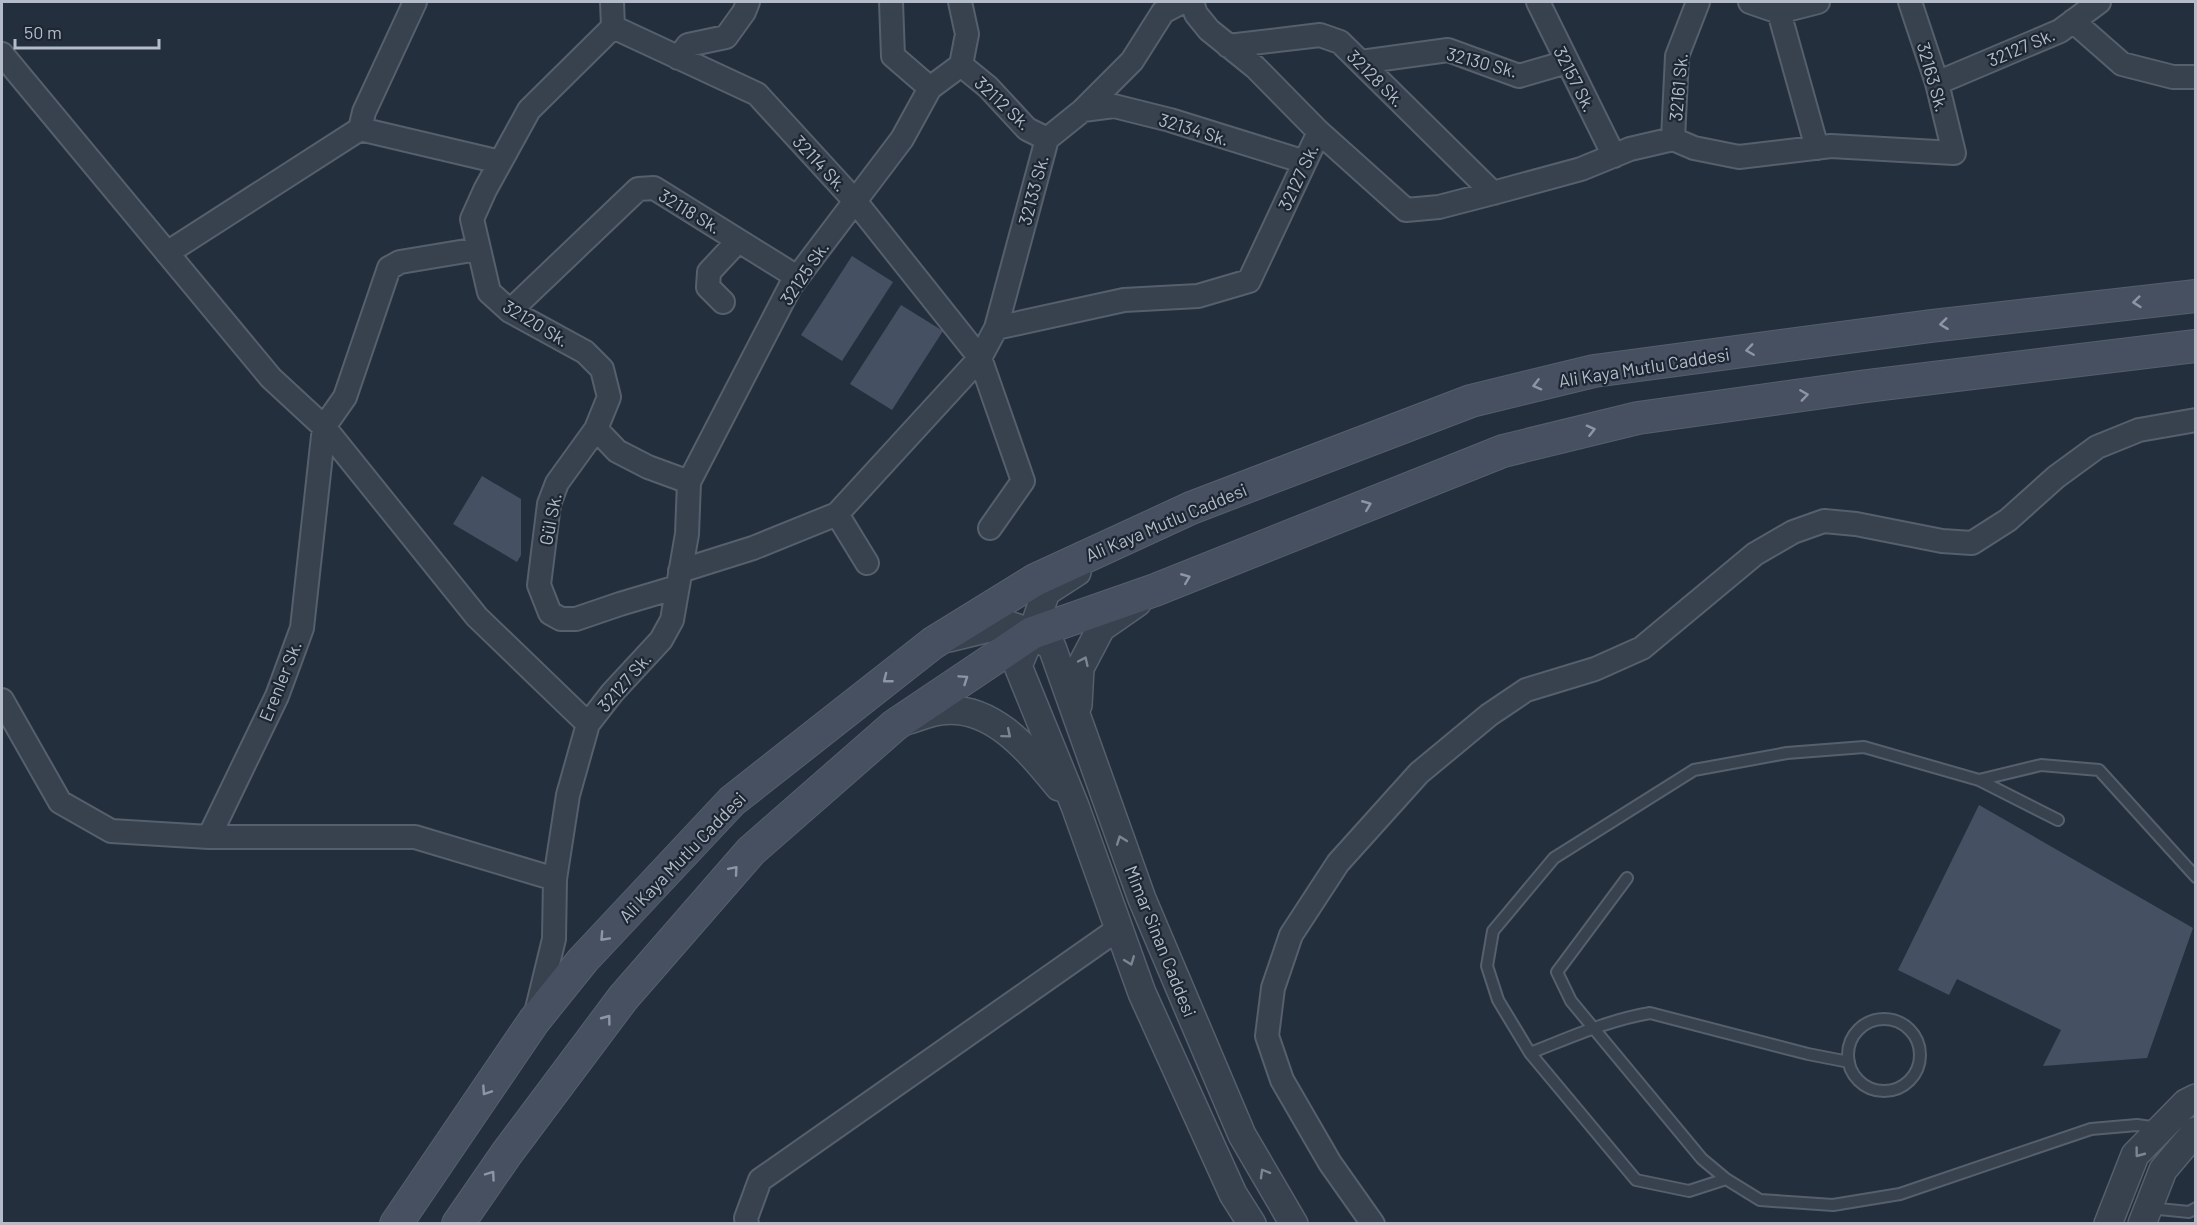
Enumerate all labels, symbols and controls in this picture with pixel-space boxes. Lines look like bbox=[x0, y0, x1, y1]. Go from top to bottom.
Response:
scale bar bbox=[15, 12, 159, 50]
text: 50 m bbox=[24, 21, 62, 43]
street label: 32127 Sk. bbox=[1984, 23, 2058, 71]
street label: 32163 Sk. bbox=[1913, 40, 1953, 114]
street label: 32130 Sk. bbox=[1444, 42, 1520, 82]
street label: 32157 Sk. bbox=[1549, 42, 1601, 116]
street label: 32128 Sk. bbox=[1343, 45, 1409, 111]
street label: 32161 Sk. bbox=[1664, 52, 1692, 122]
street label: 32112 Sk. bbox=[970, 71, 1036, 135]
street label: 32134 Sk. bbox=[1156, 108, 1232, 150]
street label: 32114 Sk. bbox=[788, 130, 852, 196]
street label: 32127 Sk. bbox=[1273, 140, 1323, 214]
street label: 32133 Sk. bbox=[1013, 153, 1053, 227]
street label: 32118 Sk. bbox=[655, 184, 725, 238]
street label: 32125 Sk. bbox=[775, 237, 833, 309]
street label: 32120 Sk. bbox=[499, 295, 573, 351]
one-way arrow bbox=[2133, 295, 2142, 308]
one-way arrow bbox=[1939, 317, 1948, 330]
street label: Ali Kaya Mutlu Caddesi bbox=[1557, 343, 1731, 391]
one-way arrow bbox=[1746, 343, 1755, 355]
one-way arrow bbox=[1533, 377, 1543, 390]
one-way arrow bbox=[1799, 389, 1809, 401]
one-way arrow bbox=[1586, 424, 1596, 437]
street label: Ali Kaya Mutlu Caddesi bbox=[1082, 478, 1250, 566]
street label: Gül Sk. bbox=[534, 491, 566, 547]
one-way arrow bbox=[1361, 500, 1372, 512]
one-way arrow bbox=[1180, 572, 1191, 585]
street label: Erenler Sk. bbox=[254, 637, 306, 725]
street label: 32127 Sk. bbox=[592, 648, 656, 716]
one-way arrow bbox=[1077, 657, 1089, 668]
one-way arrow bbox=[883, 671, 894, 682]
one-way arrow bbox=[957, 675, 968, 686]
one-way arrow bbox=[1000, 727, 1011, 738]
street label: Ali Kaya Mutlu Caddesi bbox=[614, 787, 750, 927]
one-way arrow bbox=[1116, 835, 1128, 846]
street label: Mimar Sinan Caddesi bbox=[1121, 862, 1201, 1020]
one-way arrow bbox=[727, 867, 738, 877]
one-way arrow bbox=[601, 930, 612, 941]
one-way arrow bbox=[1122, 955, 1135, 965]
one-way arrow bbox=[600, 1014, 611, 1025]
one-way arrow bbox=[482, 1085, 493, 1096]
one-way arrow bbox=[2135, 1146, 2146, 1157]
one-way arrow bbox=[1260, 1169, 1271, 1179]
one-way arrow bbox=[484, 1171, 495, 1182]

